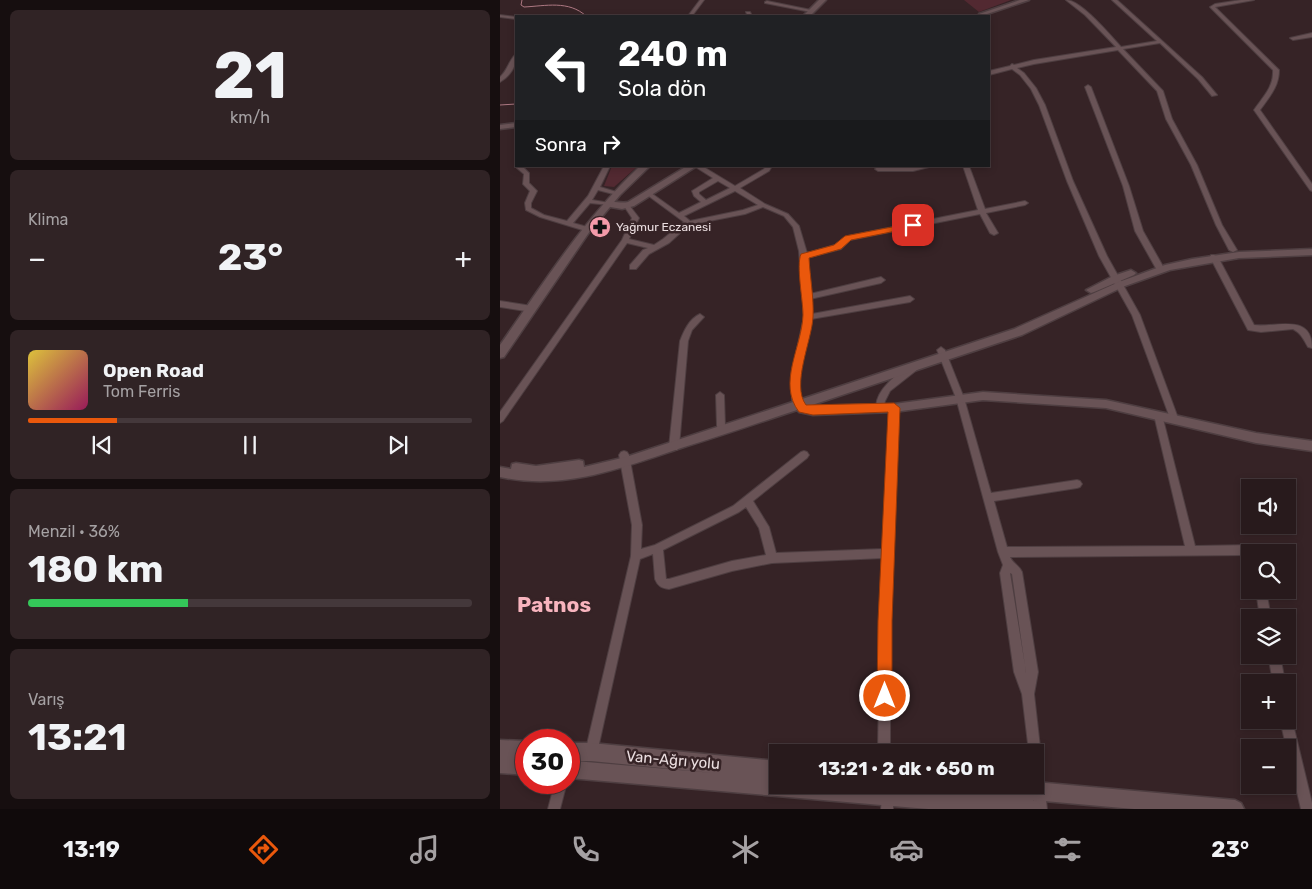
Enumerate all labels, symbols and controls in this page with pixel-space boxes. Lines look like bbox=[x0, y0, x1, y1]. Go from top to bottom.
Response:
text: 240 m bbox=[618, 33, 728, 75]
icon: left bbox=[535, 35, 600, 100]
text: 21 bbox=[213, 37, 287, 114]
text: Sola dön bbox=[618, 75, 706, 102]
text: km/h bbox=[230, 108, 270, 127]
icon: right bbox=[597, 130, 625, 158]
text: Sonra bbox=[535, 133, 587, 156]
pin bbox=[892, 204, 934, 246]
text: Klima bbox=[28, 210, 68, 229]
icon: arrive bbox=[899, 211, 927, 239]
pharmacy icon: Yağmur Eczanesi bbox=[588, 215, 612, 239]
place label: Yağmur Eczanesi bbox=[616, 220, 711, 234]
text: 23° bbox=[218, 234, 283, 280]
text: − bbox=[28, 242, 46, 275]
text: + bbox=[455, 242, 472, 275]
text: Open Road bbox=[103, 359, 204, 382]
text: Tom Ferris bbox=[103, 382, 180, 401]
icon: previous bbox=[88, 431, 116, 459]
icon: pause bbox=[236, 431, 264, 459]
icon: next bbox=[384, 431, 412, 459]
map controls bbox=[1241, 479, 1296, 794]
button: sound bbox=[1241, 479, 1296, 534]
text: Menzil · 36% bbox=[28, 522, 120, 541]
button: search bbox=[1241, 544, 1296, 599]
text: 180 km bbox=[28, 546, 164, 592]
district label: Patnos bbox=[517, 592, 591, 617]
button: layers bbox=[1241, 609, 1296, 664]
position arrow bbox=[858, 669, 910, 721]
button: + bbox=[1241, 674, 1296, 729]
text: Varış bbox=[28, 690, 65, 709]
text: 13:21 bbox=[28, 714, 127, 760]
speed limit sign: 30 bbox=[515, 729, 580, 794]
button: − bbox=[1241, 739, 1296, 794]
street label: Van-Ağrı yolu bbox=[625, 747, 721, 773]
text: 13:21 · 2 dk · 650 m bbox=[818, 757, 995, 780]
icon: directions bbox=[246, 832, 281, 867]
icon: music bbox=[407, 832, 442, 867]
icon: phone bbox=[568, 832, 603, 867]
icon: climate bbox=[728, 832, 763, 867]
icon: car bbox=[889, 832, 924, 867]
icon: filters bbox=[1050, 832, 1085, 867]
text: 13:19 bbox=[63, 836, 120, 863]
text: 23° bbox=[1211, 836, 1249, 863]

